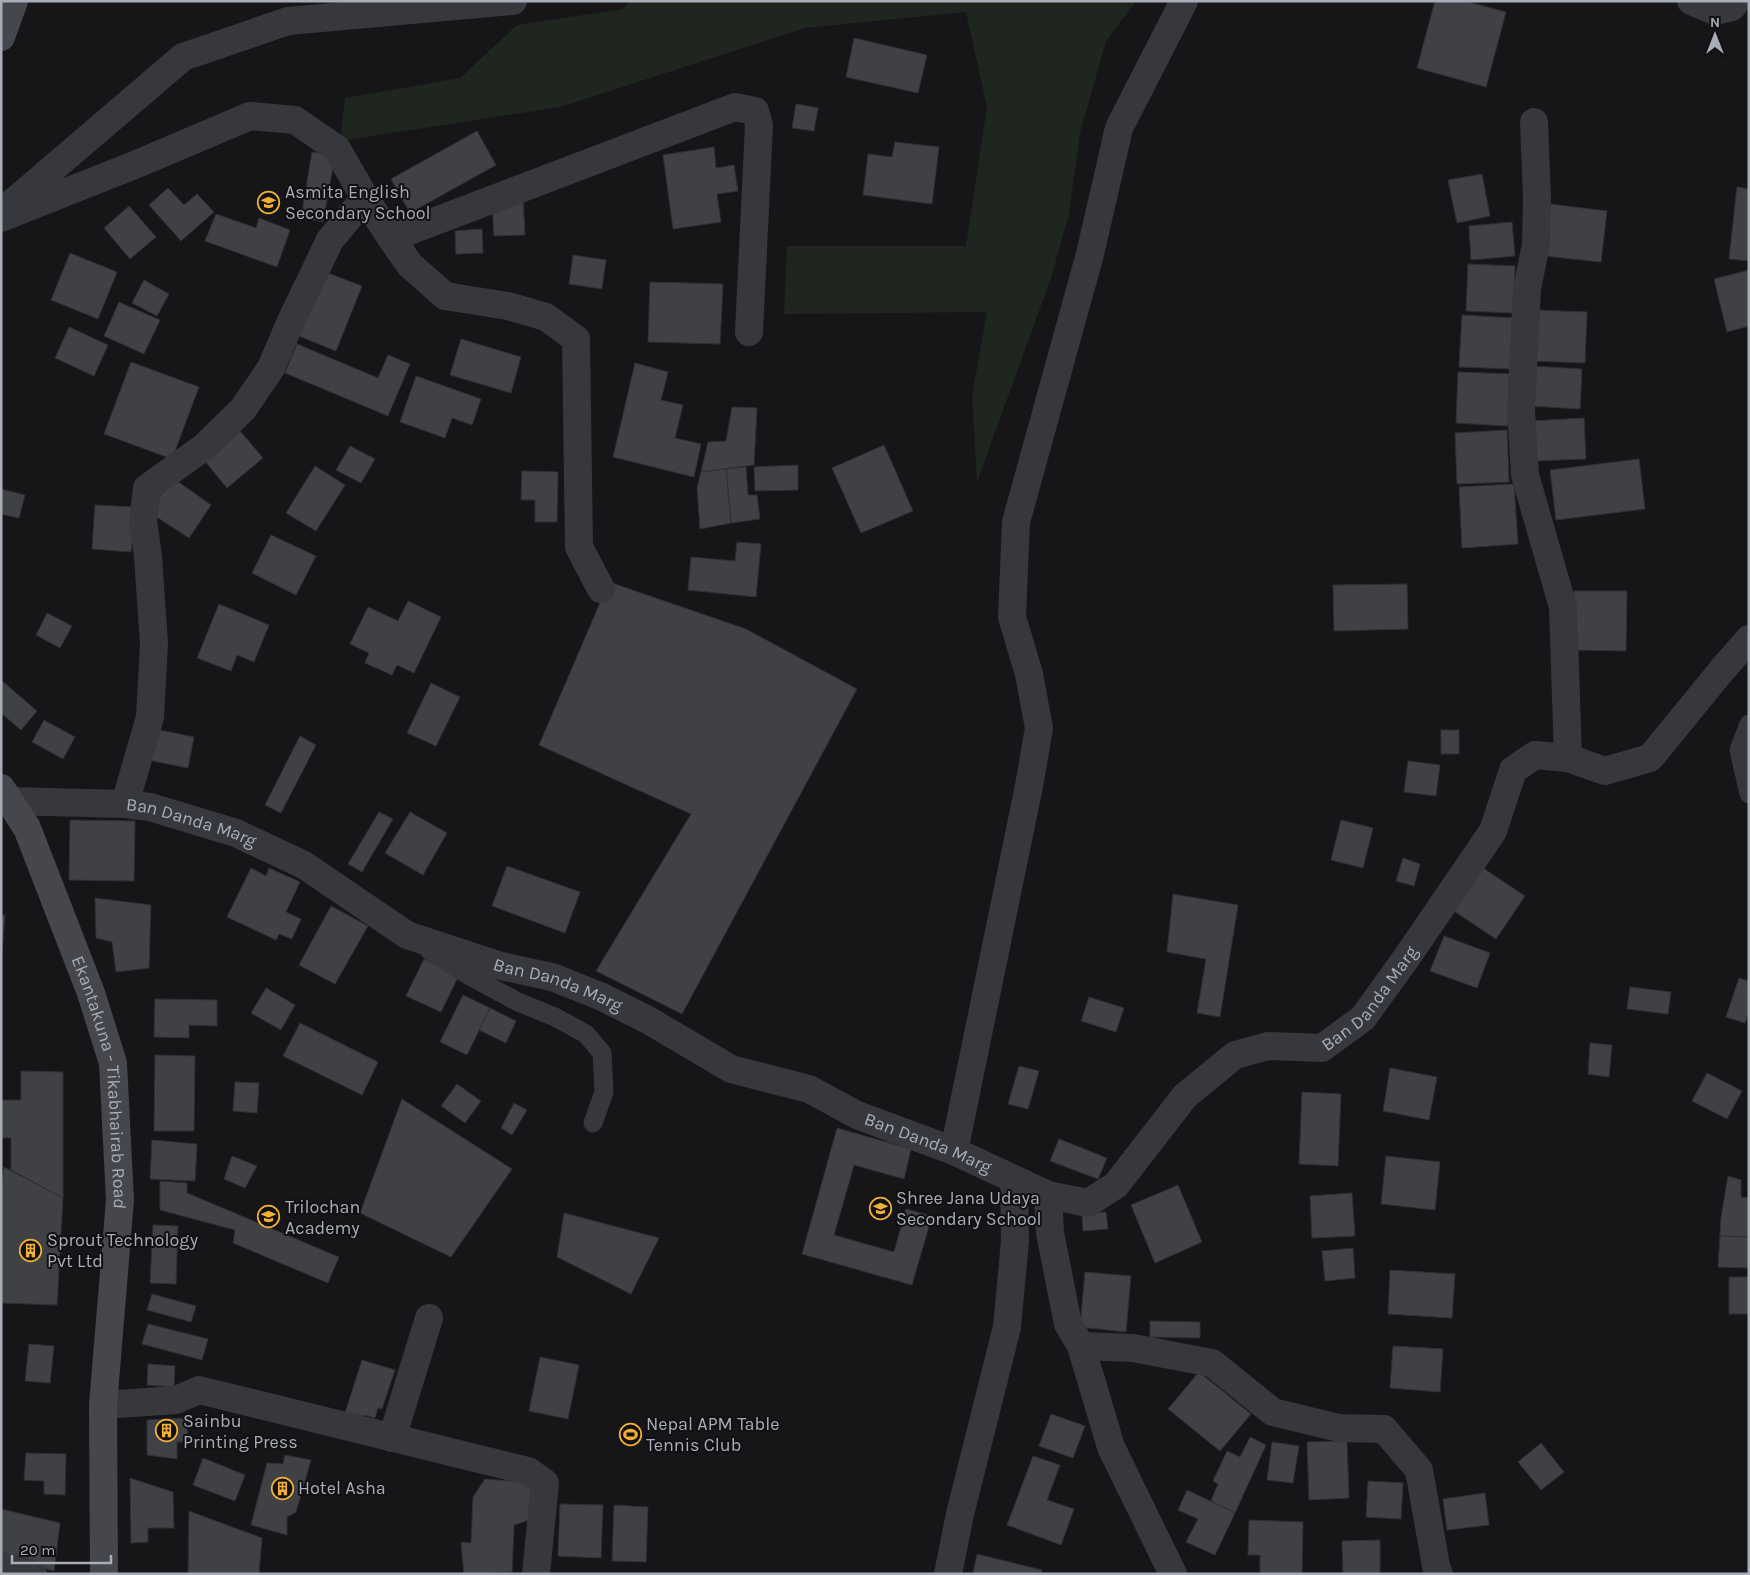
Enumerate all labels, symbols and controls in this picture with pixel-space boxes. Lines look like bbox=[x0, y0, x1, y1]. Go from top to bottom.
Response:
north arrow bbox=[1690, 10, 1740, 60]
text: N bbox=[1710, 14, 1720, 31]
place label: Asmita English Secondary School bbox=[285, 181, 431, 224]
school or university icon: Asmita English Secondary School bbox=[257, 190, 281, 214]
street label: Ban Danda Marg bbox=[125, 793, 260, 852]
street label: Ban Danda Marg bbox=[1317, 942, 1422, 1056]
street label: Ekantakuna - Tikabhairab Road bbox=[67, 953, 131, 1210]
street label: Ban Danda Marg bbox=[490, 953, 627, 1017]
street label: Ban Danda Marg bbox=[861, 1108, 995, 1178]
place label: Shree Jana Udaya Secondary School bbox=[896, 1187, 1042, 1230]
place label: Trilochan Academy bbox=[285, 1196, 360, 1239]
school or university icon: Shree Jana Udaya Secondary School bbox=[868, 1196, 892, 1220]
school or university icon: Trilochan Academy bbox=[257, 1205, 281, 1229]
place label: Sprout Technology Pvt Ltd bbox=[47, 1229, 199, 1272]
building icon: Sprout Technology Pvt Ltd bbox=[19, 1238, 43, 1262]
place label: Sainbu Printing Press bbox=[183, 1410, 298, 1453]
place label: Nepal APM Table Tennis Club bbox=[646, 1413, 779, 1456]
building icon: Sainbu Printing Press bbox=[155, 1419, 179, 1443]
sports icon: Nepal APM Table Tennis Club bbox=[618, 1422, 642, 1446]
building icon: Hotel Asha bbox=[270, 1476, 294, 1500]
place label: Hotel Asha bbox=[298, 1477, 386, 1499]
scale bar bbox=[12, 1532, 111, 1564]
text: 20 m bbox=[20, 1541, 55, 1559]

